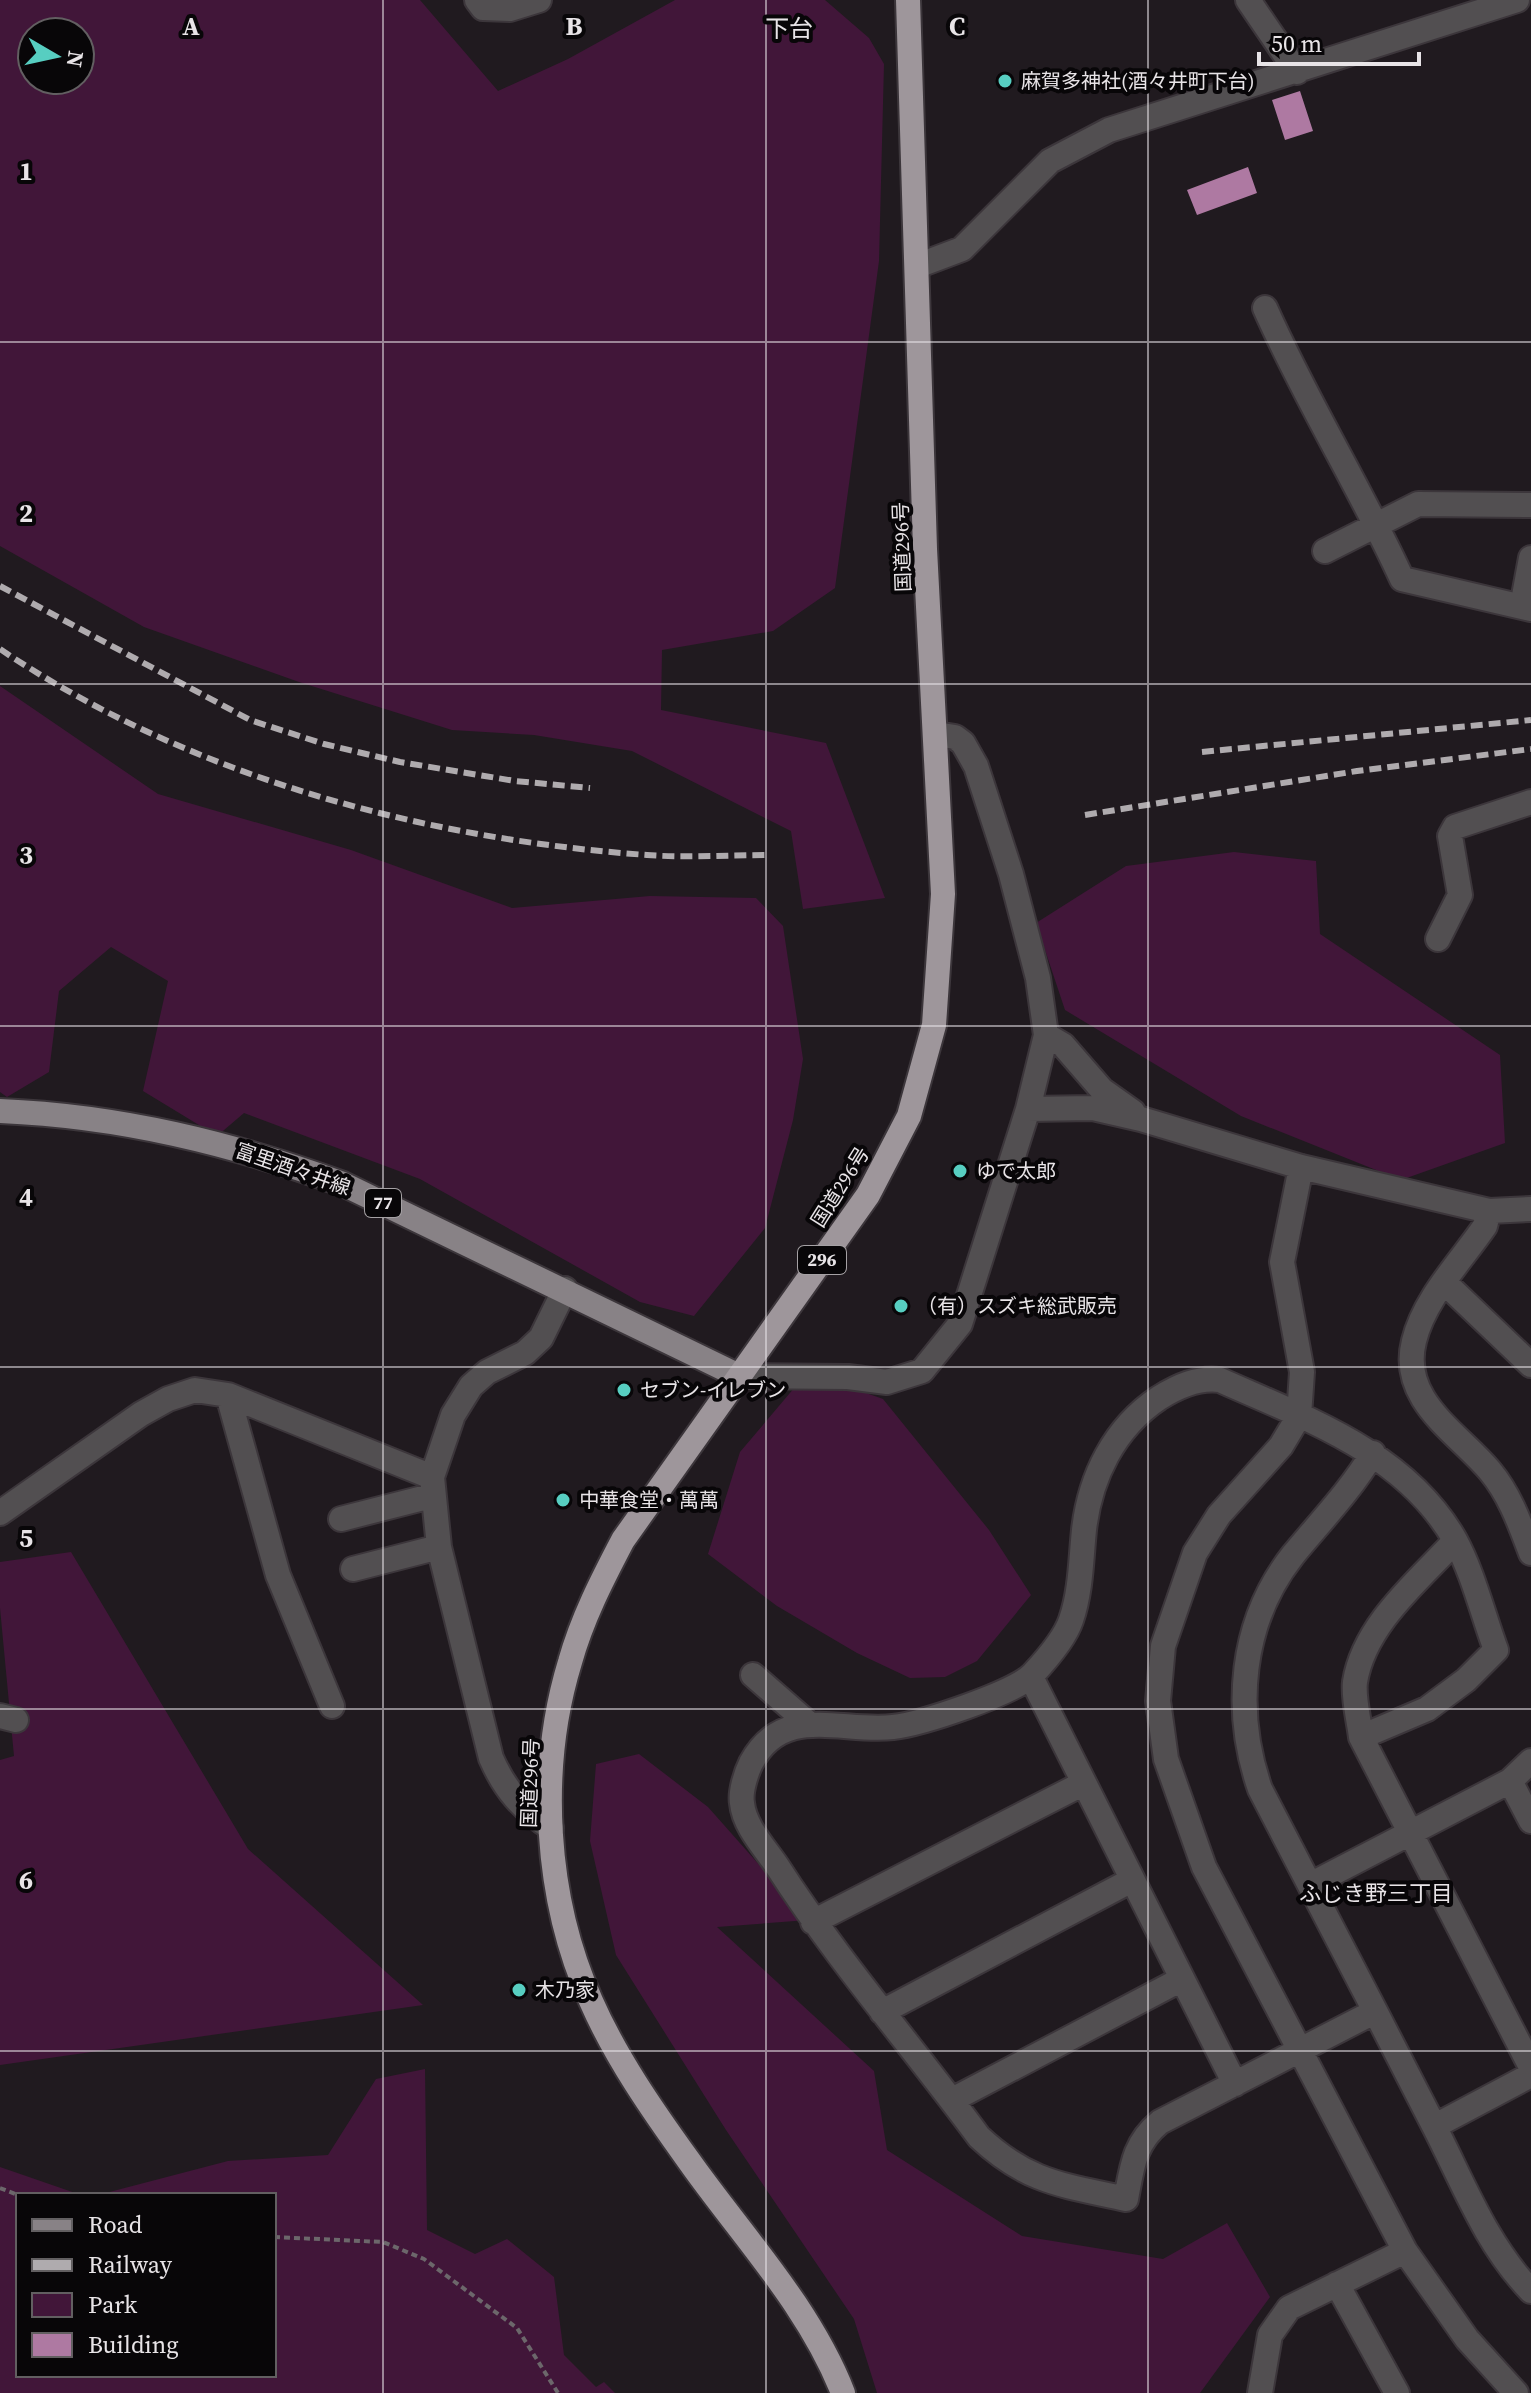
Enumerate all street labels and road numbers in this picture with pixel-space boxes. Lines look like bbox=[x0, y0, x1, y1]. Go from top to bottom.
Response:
street label: 国道296号 bbox=[886, 502, 918, 592]
street label: 富里酒々井線 bbox=[232, 1136, 354, 1202]
street label: 国道296号 bbox=[804, 1141, 876, 1233]
road number: 77 bbox=[365, 1189, 401, 1217]
road number: 296 bbox=[798, 1246, 846, 1274]
street label: 国道296号 bbox=[514, 1738, 546, 1828]

